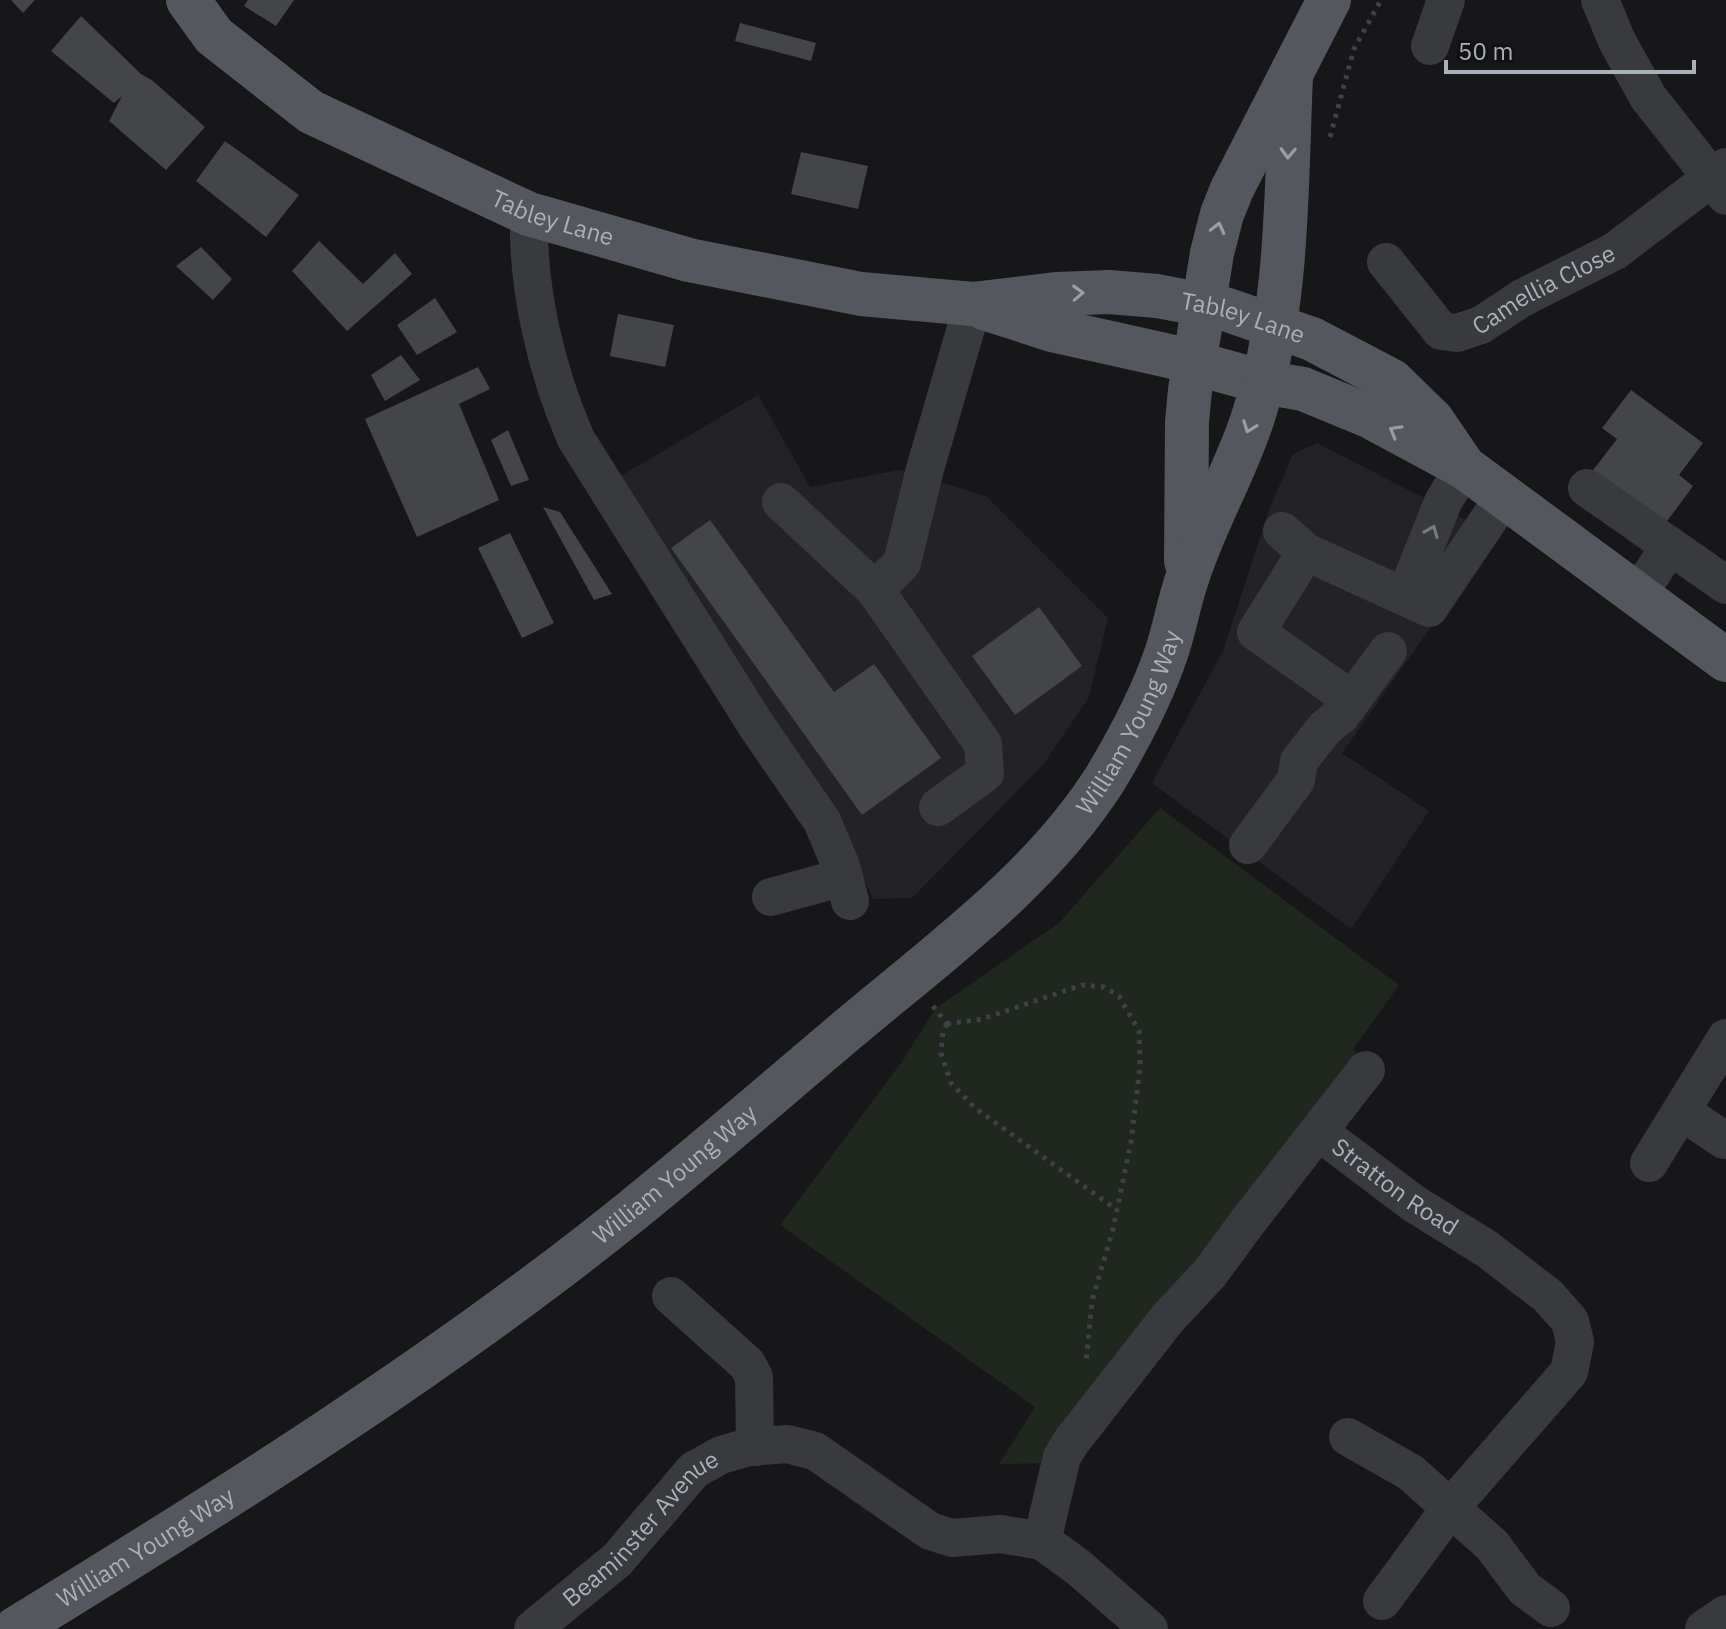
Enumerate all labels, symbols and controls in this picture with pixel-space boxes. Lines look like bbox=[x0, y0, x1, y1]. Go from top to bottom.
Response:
scale bar bbox=[1446, 24, 1694, 74]
text: 50 m bbox=[1458, 35, 1513, 67]
one-way arrow bbox=[1279, 147, 1296, 160]
street label: Tabley Lane bbox=[486, 182, 618, 253]
one-way arrow bbox=[1209, 221, 1226, 235]
street label: Camellia Close bbox=[1466, 236, 1621, 341]
street label: Tabley Lane bbox=[1179, 284, 1309, 350]
one-way arrow bbox=[1072, 285, 1085, 302]
one-way arrow bbox=[1243, 419, 1259, 433]
one-way arrow bbox=[1389, 425, 1404, 441]
one-way arrow bbox=[1422, 525, 1438, 539]
street label: William Young Way bbox=[1068, 626, 1187, 821]
street label: William Young Way bbox=[586, 1097, 763, 1251]
street label: Stratton Road bbox=[1326, 1130, 1465, 1242]
street label: Beaminster Avenue bbox=[555, 1443, 724, 1613]
street label: William Young Way bbox=[50, 1479, 240, 1614]

